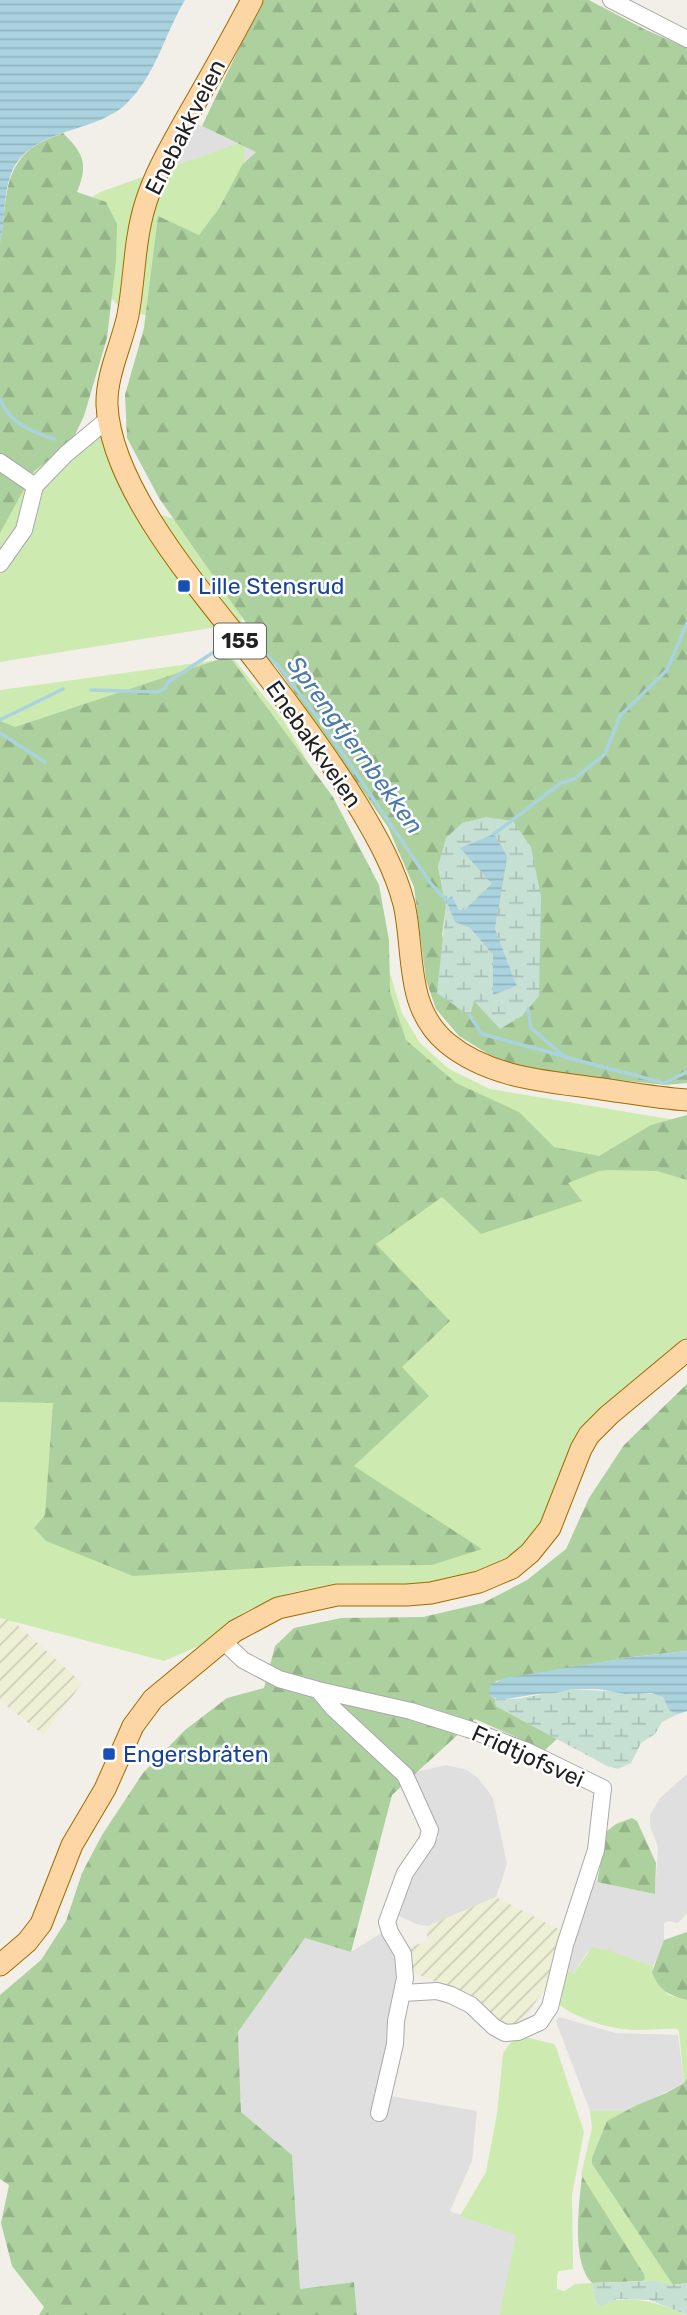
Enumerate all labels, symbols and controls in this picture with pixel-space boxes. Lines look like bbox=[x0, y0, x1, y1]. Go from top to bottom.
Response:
street label: Enebakkveien bbox=[139, 55, 231, 199]
place label: Lille Stensrud bbox=[198, 572, 344, 600]
marker: Lille Stensrud bbox=[176, 578, 192, 594]
road number: 155 bbox=[214, 624, 266, 658]
water label: Sprengtjernbekken bbox=[281, 651, 429, 839]
street label: Enebakkveien bbox=[260, 675, 368, 813]
street label: Fridtjofsvei bbox=[468, 1719, 588, 1793]
place label: Engersbråten bbox=[123, 1740, 269, 1768]
marker: Engersbråten bbox=[101, 1746, 117, 1762]

